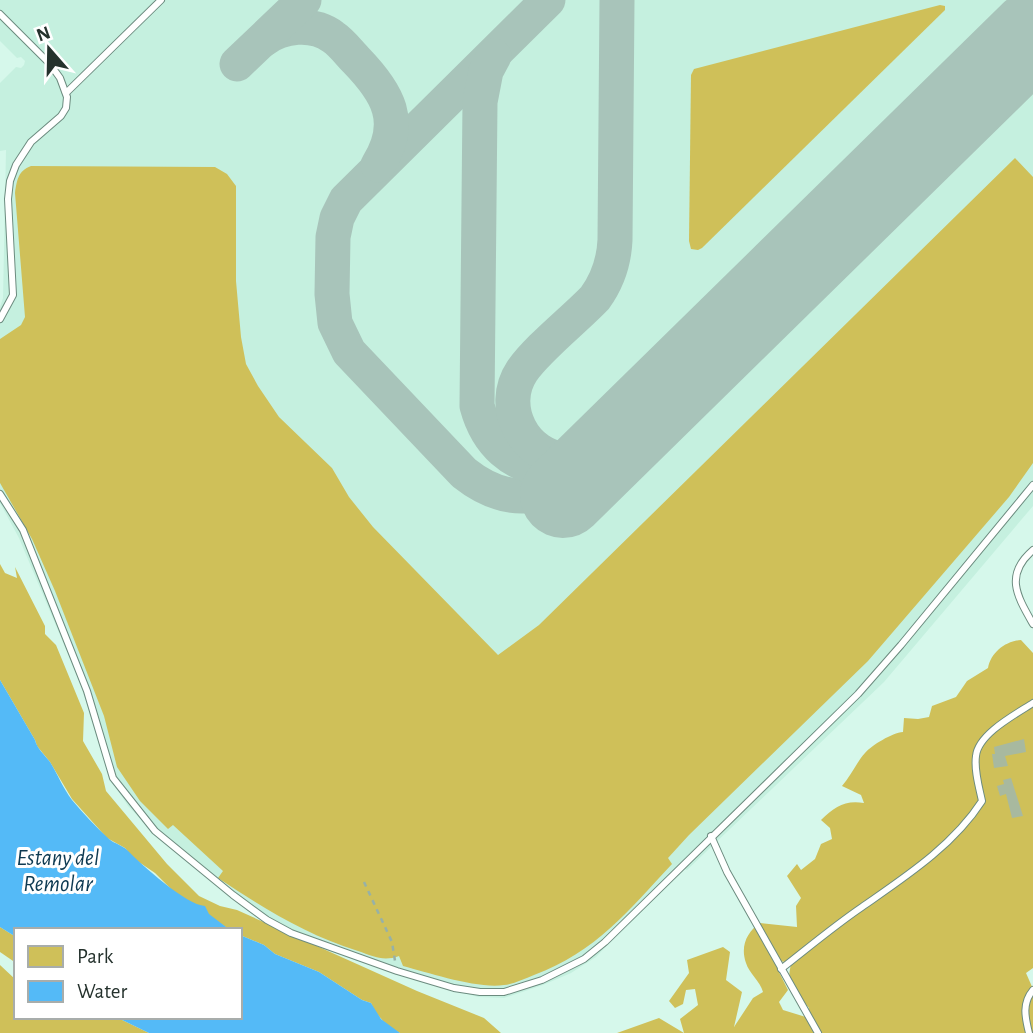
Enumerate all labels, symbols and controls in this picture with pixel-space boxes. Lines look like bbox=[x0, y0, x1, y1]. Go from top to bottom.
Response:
north arrow bbox=[14, 14, 84, 84]
text: N bbox=[34, 23, 53, 46]
water label: Estany del Remolar bbox=[17, 847, 100, 896]
legend bbox=[14, 928, 242, 1019]
text: Park bbox=[77, 946, 114, 967]
text: Water bbox=[77, 981, 127, 1002]

